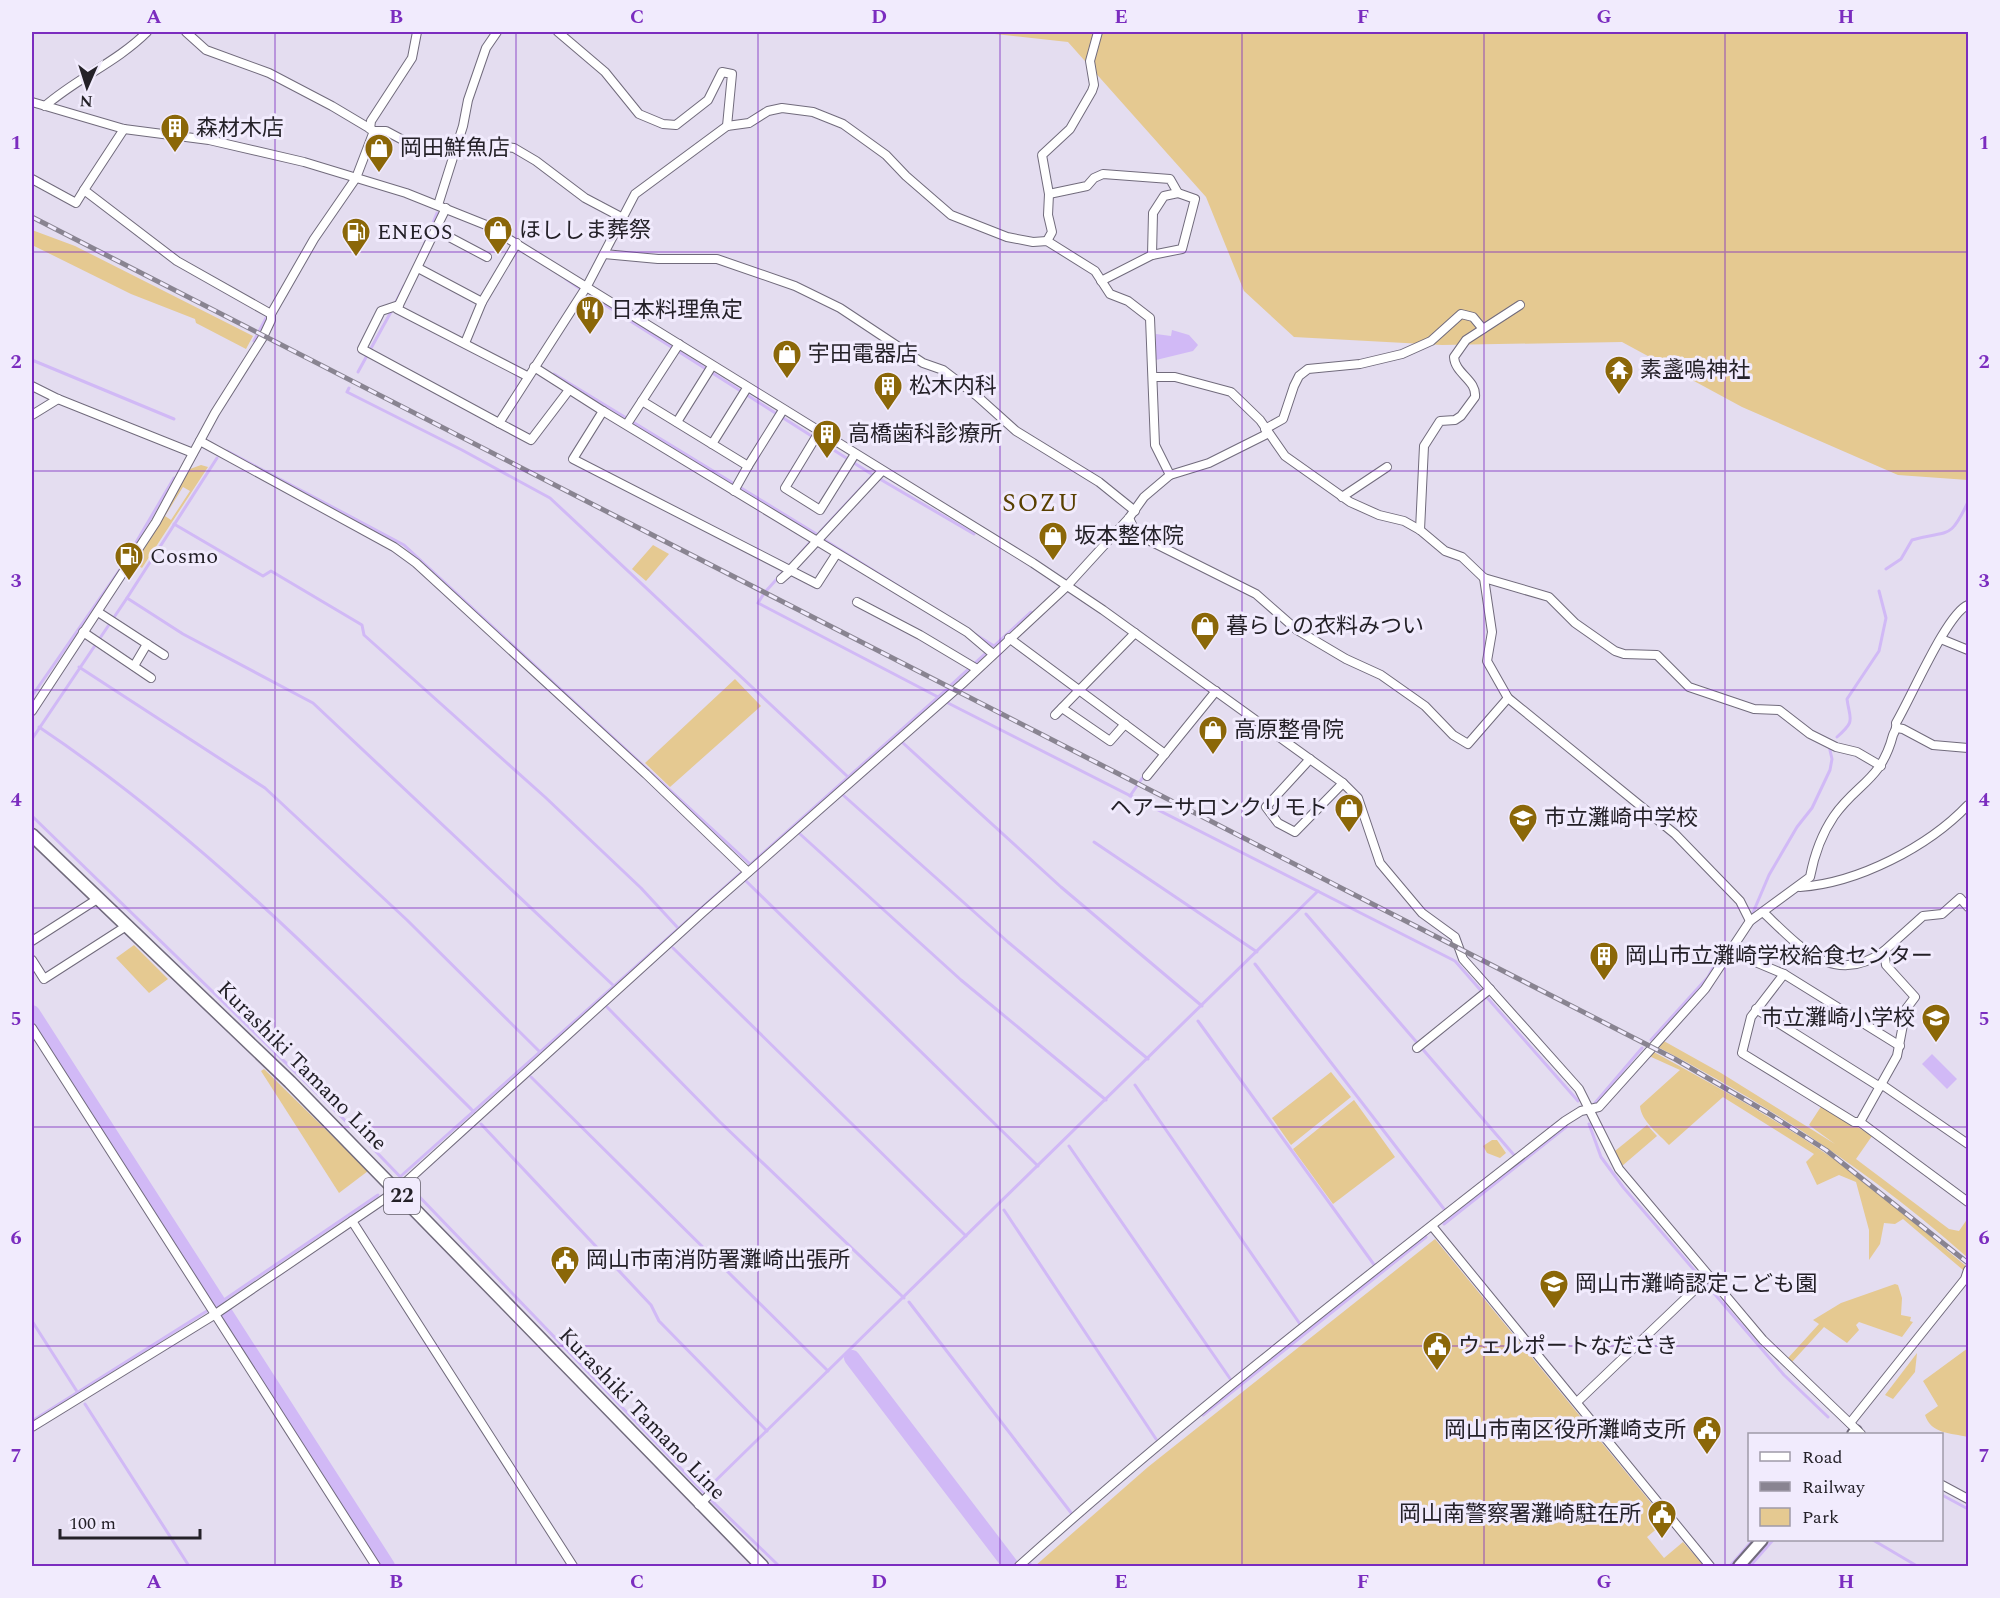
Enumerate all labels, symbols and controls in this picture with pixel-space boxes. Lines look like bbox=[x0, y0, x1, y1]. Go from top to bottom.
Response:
text: A bbox=[146, 2, 162, 32]
text: B bbox=[389, 2, 403, 32]
text: C bbox=[630, 2, 644, 32]
text: D bbox=[871, 2, 887, 32]
text: E bbox=[1114, 2, 1128, 32]
text: F bbox=[1357, 2, 1369, 32]
text: G bbox=[1596, 2, 1612, 32]
text: H bbox=[1838, 2, 1854, 32]
north arrow bbox=[57, 57, 117, 117]
text: N bbox=[79, 89, 93, 113]
building icon: 森材木店 bbox=[159, 112, 191, 154]
place label: 森材木店 bbox=[196, 112, 284, 145]
text: 1 bbox=[10, 128, 22, 158]
text: 1 bbox=[1978, 128, 1990, 158]
shop icon: 岡田鮮魚店 bbox=[363, 132, 395, 174]
place label: 岡田鮮魚店 bbox=[400, 132, 510, 165]
shop icon: ほししま葬祭 bbox=[482, 214, 514, 256]
place label: ほししま葬祭 bbox=[519, 214, 651, 247]
fuel station icon: ENEOS bbox=[340, 216, 372, 258]
place label: ENEOS bbox=[377, 216, 452, 249]
restaurant icon: 日本料理魚定 bbox=[574, 294, 606, 336]
place label: 日本料理魚定 bbox=[611, 294, 743, 327]
shop icon: 宇田電器店 bbox=[771, 338, 803, 380]
place label: 宇田電器店 bbox=[808, 338, 918, 371]
text: 2 bbox=[10, 347, 22, 377]
text: 2 bbox=[1978, 347, 1990, 377]
temple icon: 素盞嗚神社 bbox=[1603, 354, 1635, 396]
place label: 素盞嗚神社 bbox=[1640, 354, 1750, 387]
building icon: 松木内科 bbox=[872, 370, 904, 412]
place label: 松木内科 bbox=[909, 370, 997, 403]
building icon: 高橋歯科診療所 bbox=[811, 418, 843, 460]
place label: 高橋歯科診療所 bbox=[848, 418, 1002, 451]
district label: SOZU bbox=[1002, 483, 1080, 523]
shop icon: 坂本整体院 bbox=[1037, 520, 1069, 562]
place label: 坂本整体院 bbox=[1074, 520, 1184, 553]
fuel station icon: Cosmo bbox=[113, 540, 145, 582]
place label: Cosmo bbox=[150, 540, 218, 573]
text: 3 bbox=[10, 566, 22, 596]
text: 3 bbox=[1978, 566, 1990, 596]
shop icon: 暮らしの衣料みつい bbox=[1189, 610, 1221, 652]
place label: 暮らしの衣料みつい bbox=[1226, 610, 1424, 643]
shop icon: 高原整骨院 bbox=[1197, 714, 1229, 756]
place label: 高原整骨院 bbox=[1234, 714, 1344, 747]
text: 4 bbox=[10, 785, 22, 815]
text: 4 bbox=[1978, 785, 1990, 815]
place label: ヘアーサロンクリモト bbox=[1110, 792, 1328, 825]
shop icon: ヘアーサロンクリモト bbox=[1333, 792, 1365, 834]
school or university icon: 市立灘崎中学校 bbox=[1507, 802, 1539, 844]
place label: 市立灘崎中学校 bbox=[1544, 802, 1698, 835]
building icon: 岡山市立灘崎学校給食センター bbox=[1588, 940, 1620, 982]
place label: 岡山市立灘崎学校給食センター bbox=[1625, 940, 1933, 973]
street label: Kurashiki Tamano Line bbox=[209, 973, 395, 1159]
place label: 市立灘崎小学校 bbox=[1761, 1002, 1915, 1035]
school or university icon: 市立灘崎小学校 bbox=[1920, 1002, 1952, 1044]
text: 5 bbox=[10, 1004, 22, 1034]
text: 5 bbox=[1978, 1004, 1990, 1034]
road number: 22 bbox=[384, 1178, 420, 1214]
text: 6 bbox=[10, 1223, 22, 1253]
text: 6 bbox=[1978, 1223, 1990, 1253]
public building icon: 岡山市南消防署灘崎出張所 bbox=[549, 1244, 581, 1286]
place label: 岡山市南消防署灘崎出張所 bbox=[586, 1244, 850, 1277]
school or university icon: 岡山市灘崎認定こども園 bbox=[1538, 1268, 1570, 1310]
place label: 岡山市灘崎認定こども園 bbox=[1575, 1268, 1817, 1301]
street label: Kurashiki Tamano Line bbox=[551, 1320, 733, 1508]
public building icon: ウェルポートなださき bbox=[1421, 1330, 1453, 1372]
place label: ウェルポートなださき bbox=[1458, 1330, 1678, 1363]
place label: 岡山市南区役所灘崎支所 bbox=[1444, 1414, 1686, 1447]
public building icon: 岡山市南区役所灘崎支所 bbox=[1691, 1414, 1723, 1456]
legend bbox=[1748, 1433, 1943, 1541]
text: 7 bbox=[10, 1441, 22, 1471]
text: 7 bbox=[1978, 1441, 1990, 1471]
text: Road bbox=[1802, 1444, 1843, 1471]
text: Railway bbox=[1802, 1474, 1866, 1501]
place label: 岡山南警察署灘崎駐在所 bbox=[1399, 1498, 1641, 1531]
public building icon: 岡山南警察署灘崎駐在所 bbox=[1646, 1498, 1678, 1540]
scale bar bbox=[60, 1502, 200, 1540]
text: Park bbox=[1802, 1504, 1839, 1531]
text: 100 m bbox=[69, 1510, 116, 1537]
text: A bbox=[146, 1567, 162, 1597]
text: B bbox=[389, 1567, 403, 1597]
text: C bbox=[630, 1567, 644, 1597]
text: D bbox=[871, 1567, 887, 1597]
text: E bbox=[1114, 1567, 1128, 1597]
text: F bbox=[1357, 1567, 1369, 1597]
text: G bbox=[1596, 1567, 1612, 1597]
text: H bbox=[1838, 1567, 1854, 1597]

